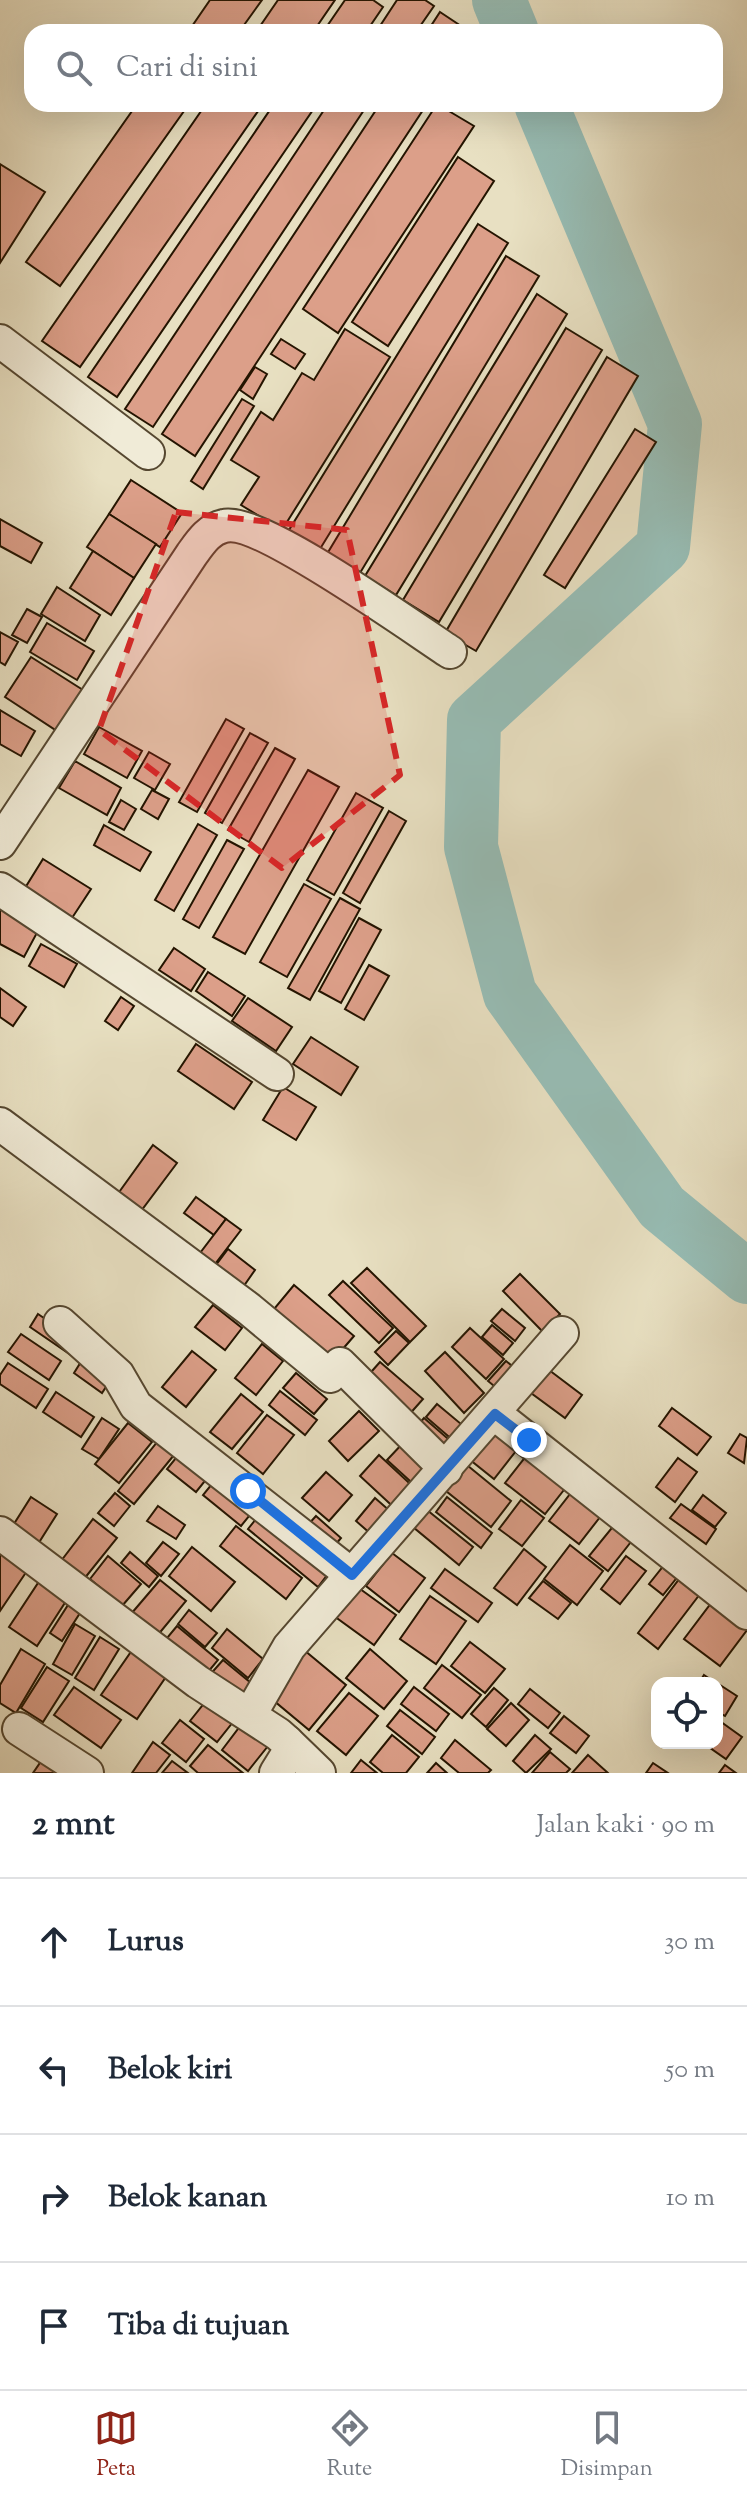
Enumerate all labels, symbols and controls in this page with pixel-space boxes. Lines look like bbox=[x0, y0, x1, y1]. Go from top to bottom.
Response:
search box bbox=[24, 24, 723, 112]
icon: search bbox=[52, 46, 96, 90]
text: Cari di sini bbox=[116, 47, 258, 90]
route end bbox=[511, 1422, 547, 1458]
route start bbox=[230, 1473, 266, 1509]
map controls bbox=[651, 1677, 723, 1749]
button: locate bbox=[651, 1677, 723, 1749]
text: 2 mnt bbox=[32, 1801, 115, 1850]
text: Jalan kaki · 90 m bbox=[537, 1807, 715, 1844]
icon: ahead bbox=[32, 1920, 76, 1964]
text: Lurus bbox=[108, 1921, 184, 1964]
text: 30 m bbox=[664, 1924, 715, 1961]
icon: left bbox=[32, 2048, 76, 2092]
text: Belok kiri bbox=[108, 2049, 232, 2092]
text: 50 m bbox=[665, 2052, 715, 2089]
icon: right bbox=[32, 2176, 76, 2220]
text: Belok kanan bbox=[108, 2177, 267, 2220]
text: 10 m bbox=[666, 2180, 715, 2217]
icon: arrive bbox=[32, 2304, 76, 2348]
text: Tiba di tujuan bbox=[108, 2305, 289, 2348]
tab: Peta bbox=[94, 2406, 138, 2486]
tab: Rute bbox=[327, 2406, 372, 2486]
tab: Disimpan bbox=[561, 2406, 653, 2486]

